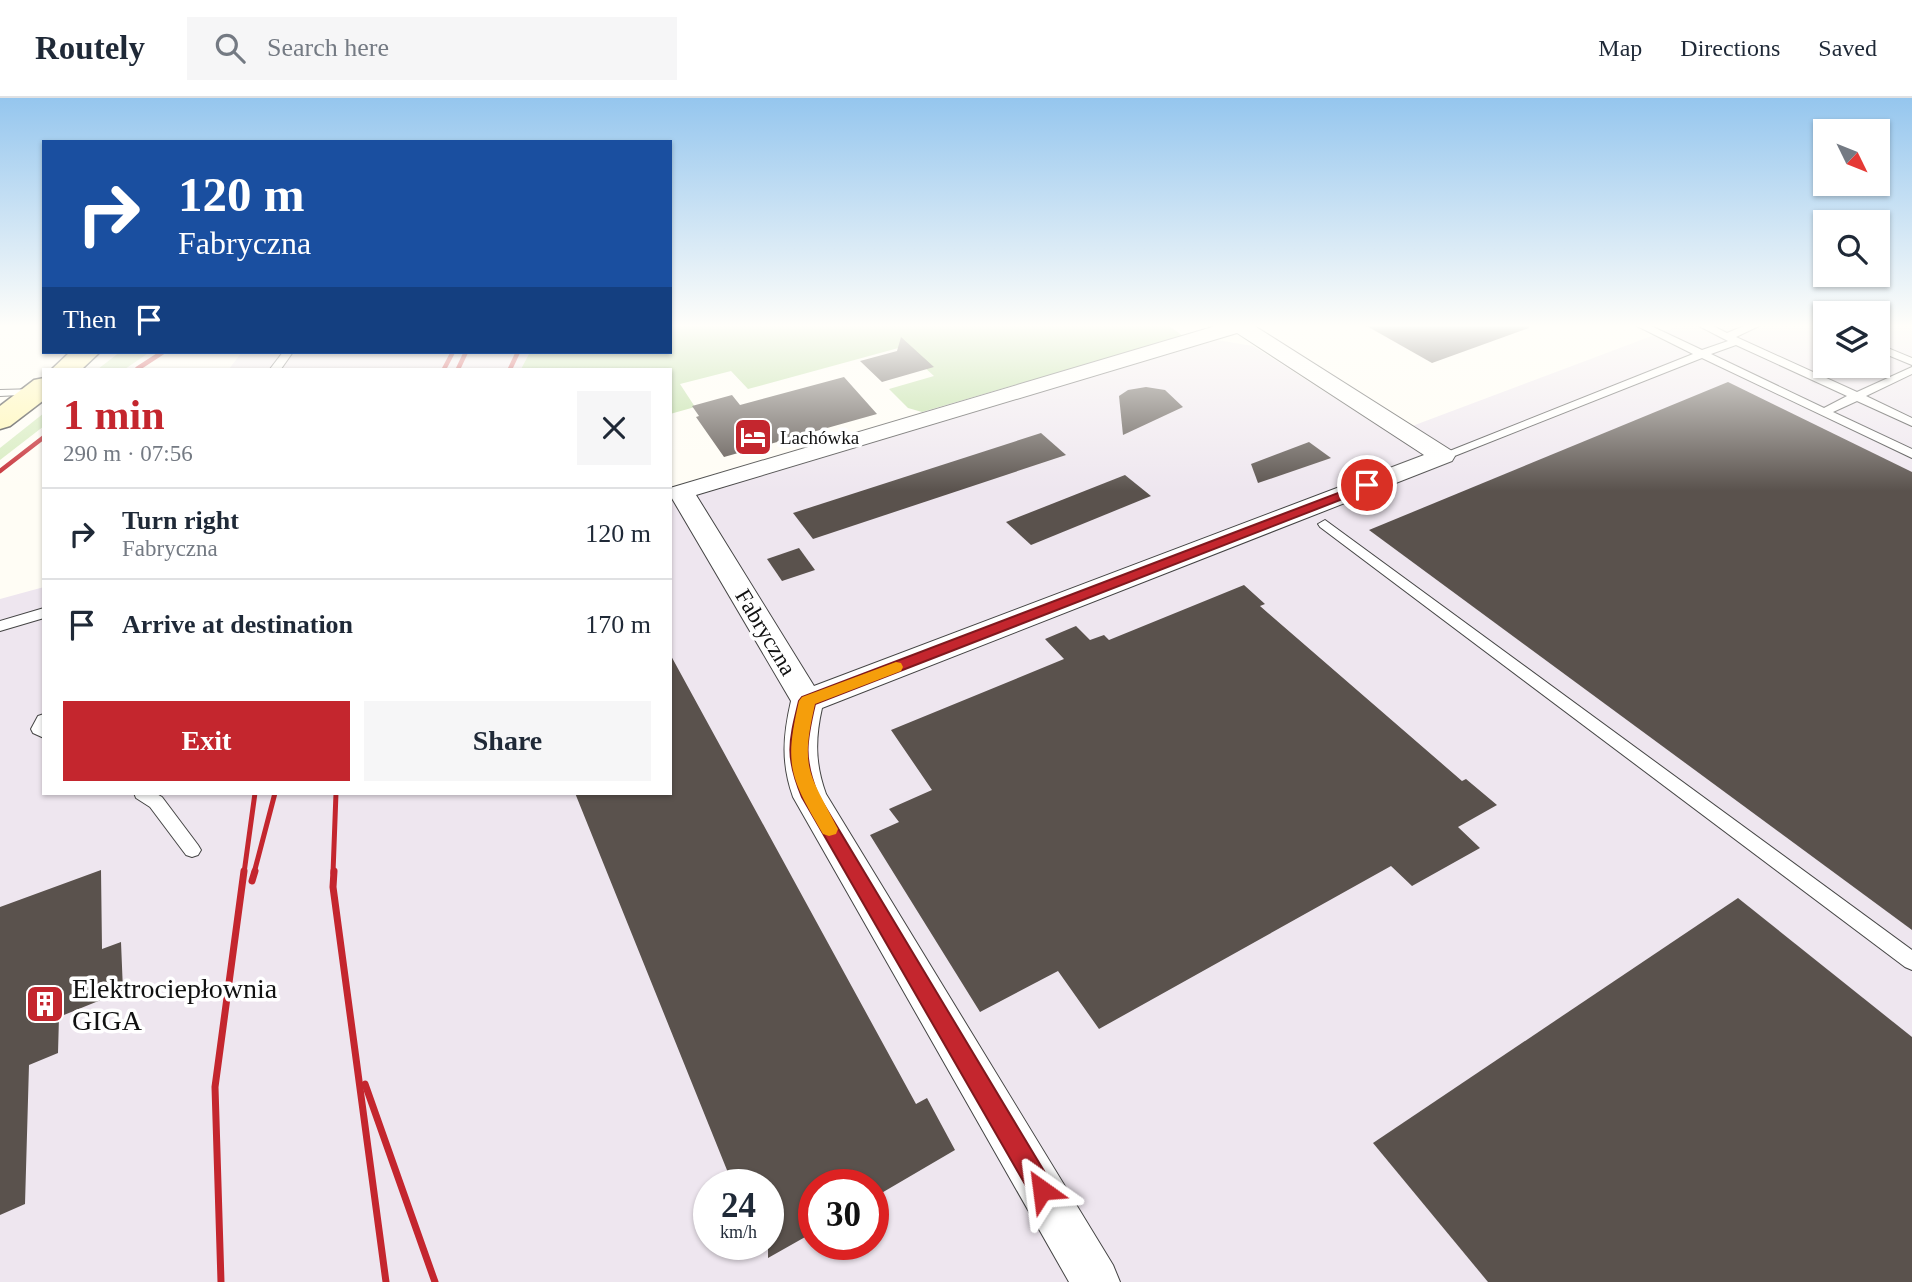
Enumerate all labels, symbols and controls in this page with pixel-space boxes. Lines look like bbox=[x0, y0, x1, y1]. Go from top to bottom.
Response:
search box bbox=[187, 17, 677, 80]
icon: search bbox=[211, 29, 249, 67]
text: Routely bbox=[35, 30, 145, 66]
text: Search here bbox=[267, 33, 389, 62]
text: Map bbox=[1598, 35, 1642, 61]
text: Directions bbox=[1680, 35, 1780, 61]
text: Saved bbox=[1818, 35, 1877, 61]
north arrow bbox=[1813, 119, 1890, 196]
map controls bbox=[1813, 119, 1890, 378]
text: 120 m bbox=[178, 167, 305, 222]
icon: right bbox=[63, 168, 154, 259]
button: search bbox=[1813, 210, 1890, 287]
text: Fabryczna bbox=[178, 225, 311, 261]
icon: arrive bbox=[130, 301, 168, 339]
button: layers bbox=[1813, 301, 1890, 378]
text: Then bbox=[63, 305, 116, 334]
button: close bbox=[577, 391, 651, 465]
text: 1 min bbox=[63, 392, 165, 438]
hotel icon: Lachówka bbox=[732, 416, 774, 458]
place label: Lachówka bbox=[780, 427, 860, 448]
text: 290 m · 07:56 bbox=[63, 441, 193, 466]
pin bbox=[1337, 455, 1397, 515]
icon: arrive bbox=[1348, 466, 1386, 504]
text: Turn right bbox=[122, 506, 239, 535]
icon: right bbox=[63, 515, 101, 553]
text: 120 m bbox=[585, 519, 651, 548]
text: Fabryczna bbox=[122, 536, 218, 561]
street label: Fabryczna bbox=[730, 585, 801, 680]
icon: arrive bbox=[63, 606, 101, 644]
text: Arrive at destination bbox=[122, 610, 353, 639]
text: 170 m bbox=[585, 610, 651, 639]
button: Exit bbox=[63, 701, 350, 781]
button: Share bbox=[364, 701, 651, 781]
place label: Elektrociepłownia GIGA bbox=[72, 973, 278, 1036]
building icon: Elektrociepłownia GIGA bbox=[24, 983, 66, 1025]
position arrow bbox=[1005, 1153, 1079, 1227]
speed limit sign: 30 bbox=[798, 1169, 889, 1260]
text: 24 bbox=[721, 1186, 756, 1225]
text: km/h bbox=[720, 1222, 757, 1242]

